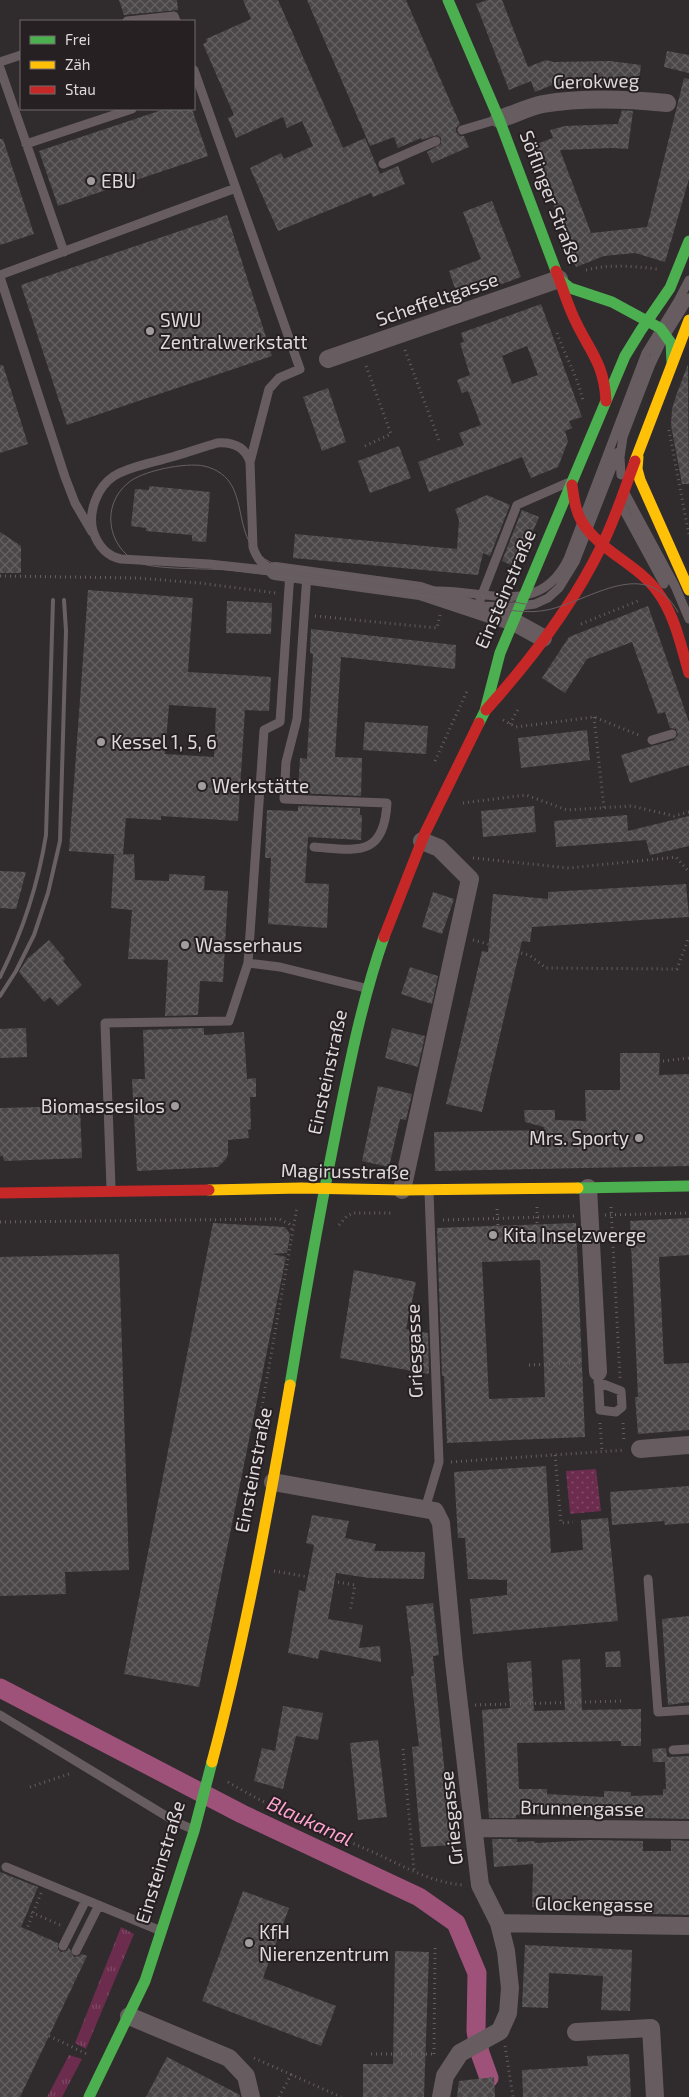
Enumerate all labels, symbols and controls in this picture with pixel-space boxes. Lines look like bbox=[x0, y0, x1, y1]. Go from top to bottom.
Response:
legend bbox=[20, 20, 195, 110]
text: Frei bbox=[65, 30, 90, 48]
text: Zäh bbox=[65, 55, 90, 73]
street label: Gerokweg bbox=[553, 68, 640, 93]
text: Stau bbox=[65, 80, 96, 98]
street label: Söflinger Straße bbox=[515, 127, 587, 267]
place label: EBU bbox=[101, 169, 136, 192]
marker: EBU bbox=[85, 175, 97, 187]
street label: Scheffeltgasse bbox=[373, 267, 501, 330]
place label: SWU Zentralwerkstatt bbox=[160, 308, 308, 353]
marker: SWU Zentralwerkstatt bbox=[144, 325, 156, 337]
street label: Einsteinstraße bbox=[469, 526, 540, 652]
place label: Kessel 1, 5, 6 bbox=[111, 730, 217, 753]
marker: Kessel 1, 5, 6 bbox=[95, 736, 107, 748]
place label: Werkstätte bbox=[212, 774, 309, 797]
marker: Werkstätte bbox=[196, 780, 208, 792]
place label: Wasserhaus bbox=[195, 933, 302, 956]
marker: Wasserhaus bbox=[179, 939, 191, 951]
street label: Einsteinstraße bbox=[302, 1007, 351, 1137]
place label: Biomassesilos bbox=[41, 1094, 165, 1117]
marker: Biomassesilos bbox=[169, 1100, 181, 1112]
place label: Mrs. Sporty bbox=[529, 1126, 629, 1149]
marker: Mrs. Sporty bbox=[633, 1132, 645, 1144]
street label: Magirusstraße bbox=[281, 1158, 409, 1183]
place label: Kita Inselzwerge bbox=[503, 1223, 646, 1246]
marker: Kita Inselzwerge bbox=[487, 1229, 499, 1241]
street label: Griesgasse bbox=[400, 1303, 427, 1399]
street label: Einsteinstraße bbox=[229, 1405, 276, 1535]
street label: Griesgasse bbox=[434, 1770, 467, 1866]
water label: Blaukanal bbox=[264, 1790, 357, 1850]
street label: Brunnengasse bbox=[520, 1795, 644, 1820]
street label: Einsteinstraße bbox=[130, 1798, 189, 1926]
street label: Glockengasse bbox=[534, 1891, 654, 1916]
place label: KfH Nierenzentrum bbox=[259, 1920, 389, 1965]
marker: KfH Nierenzentrum bbox=[243, 1937, 255, 1949]

